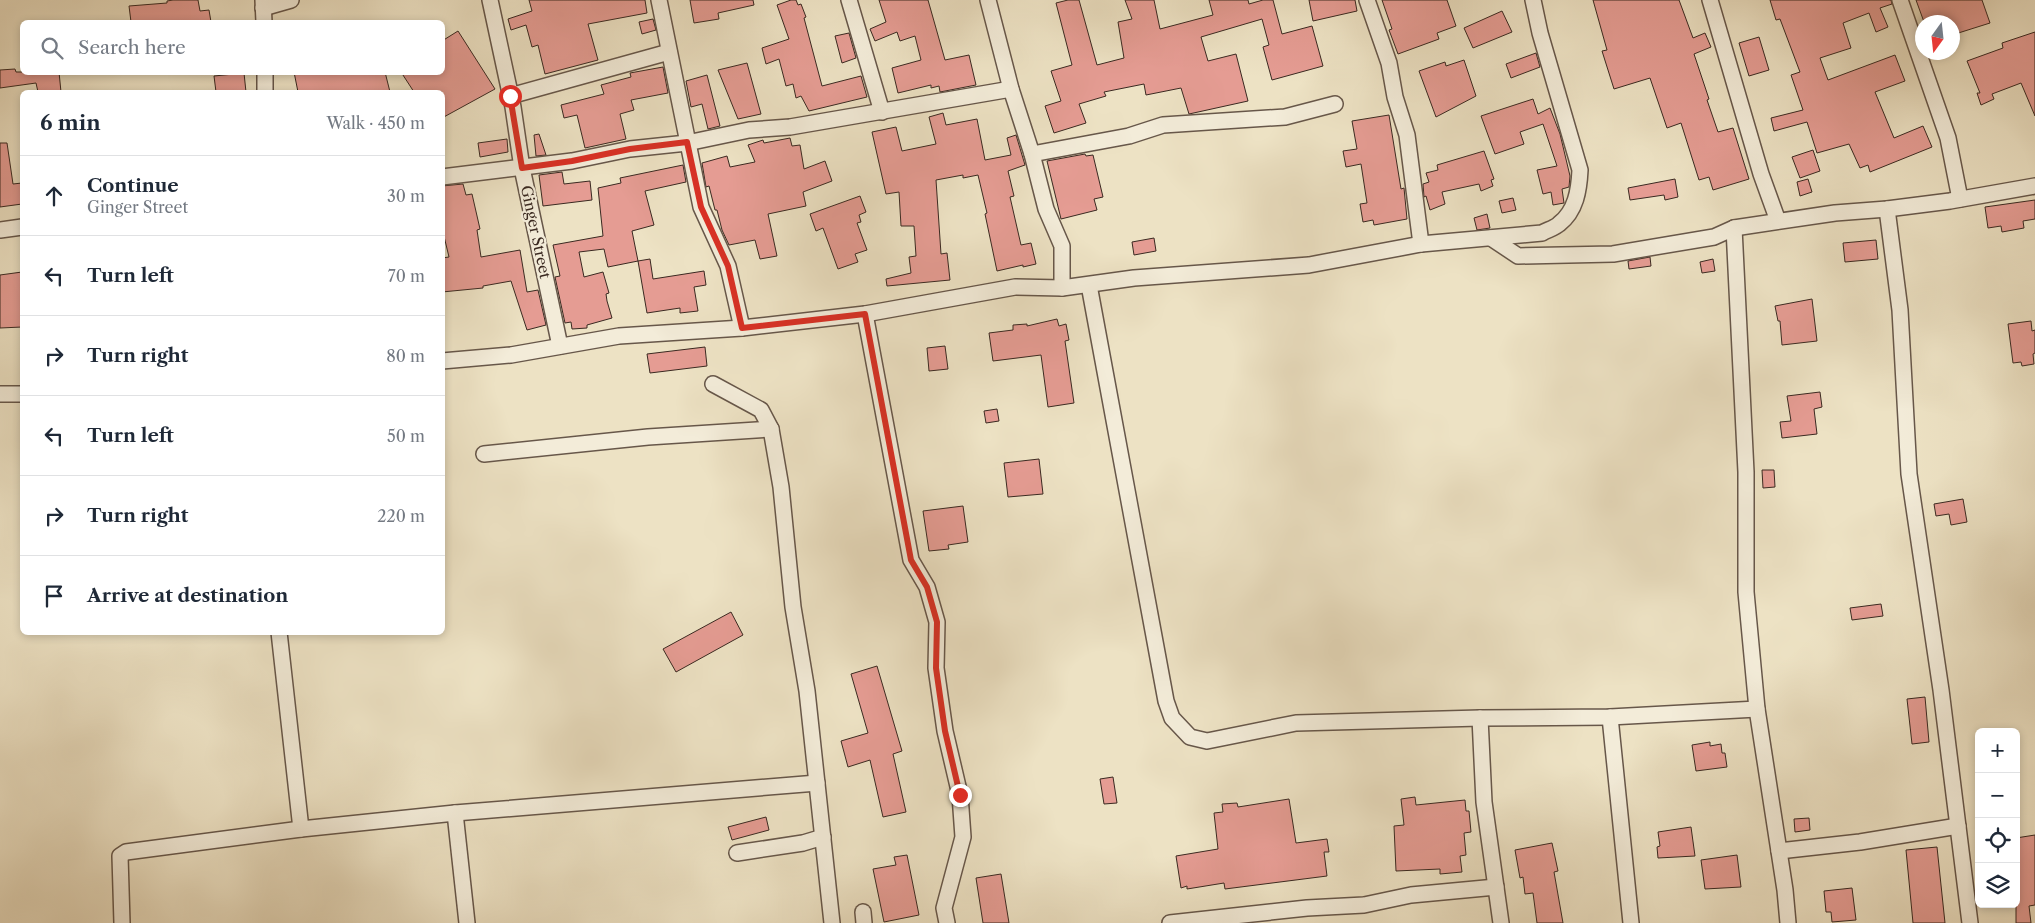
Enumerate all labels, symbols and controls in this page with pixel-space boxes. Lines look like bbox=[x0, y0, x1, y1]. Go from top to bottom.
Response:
north arrow bbox=[1915, 15, 1960, 60]
search box bbox=[20, 20, 445, 75]
icon: search bbox=[38, 34, 66, 62]
text: Search here bbox=[78, 36, 186, 59]
route start bbox=[499, 85, 522, 108]
text: 6 min bbox=[40, 110, 101, 135]
text: Walk · 450 m bbox=[327, 113, 425, 133]
text: Continue bbox=[87, 174, 179, 197]
icon: ahead bbox=[40, 182, 68, 210]
street label: Ginger Street bbox=[517, 184, 555, 281]
text: 30 m bbox=[387, 186, 425, 206]
text: Ginger Street bbox=[87, 197, 188, 217]
icon: left bbox=[40, 262, 68, 290]
text: Turn left bbox=[87, 264, 174, 287]
text: 70 m bbox=[388, 266, 425, 286]
icon: right bbox=[40, 342, 68, 370]
text: Turn right bbox=[87, 344, 188, 367]
text: 80 m bbox=[386, 346, 425, 366]
icon: left bbox=[40, 422, 68, 450]
text: Turn left bbox=[87, 424, 174, 447]
text: 50 m bbox=[387, 426, 425, 446]
icon: right bbox=[40, 502, 68, 530]
text: Turn right bbox=[87, 504, 188, 527]
text: 220 m bbox=[377, 506, 425, 526]
icon: arrive bbox=[40, 582, 68, 610]
text: Arrive at destination bbox=[87, 584, 288, 607]
map controls bbox=[1975, 728, 2020, 908]
button: + bbox=[1975, 728, 2020, 773]
button: − bbox=[1975, 773, 2020, 818]
route end bbox=[949, 784, 972, 807]
button: locate bbox=[1975, 818, 2020, 863]
button: layers bbox=[1975, 863, 2020, 908]

